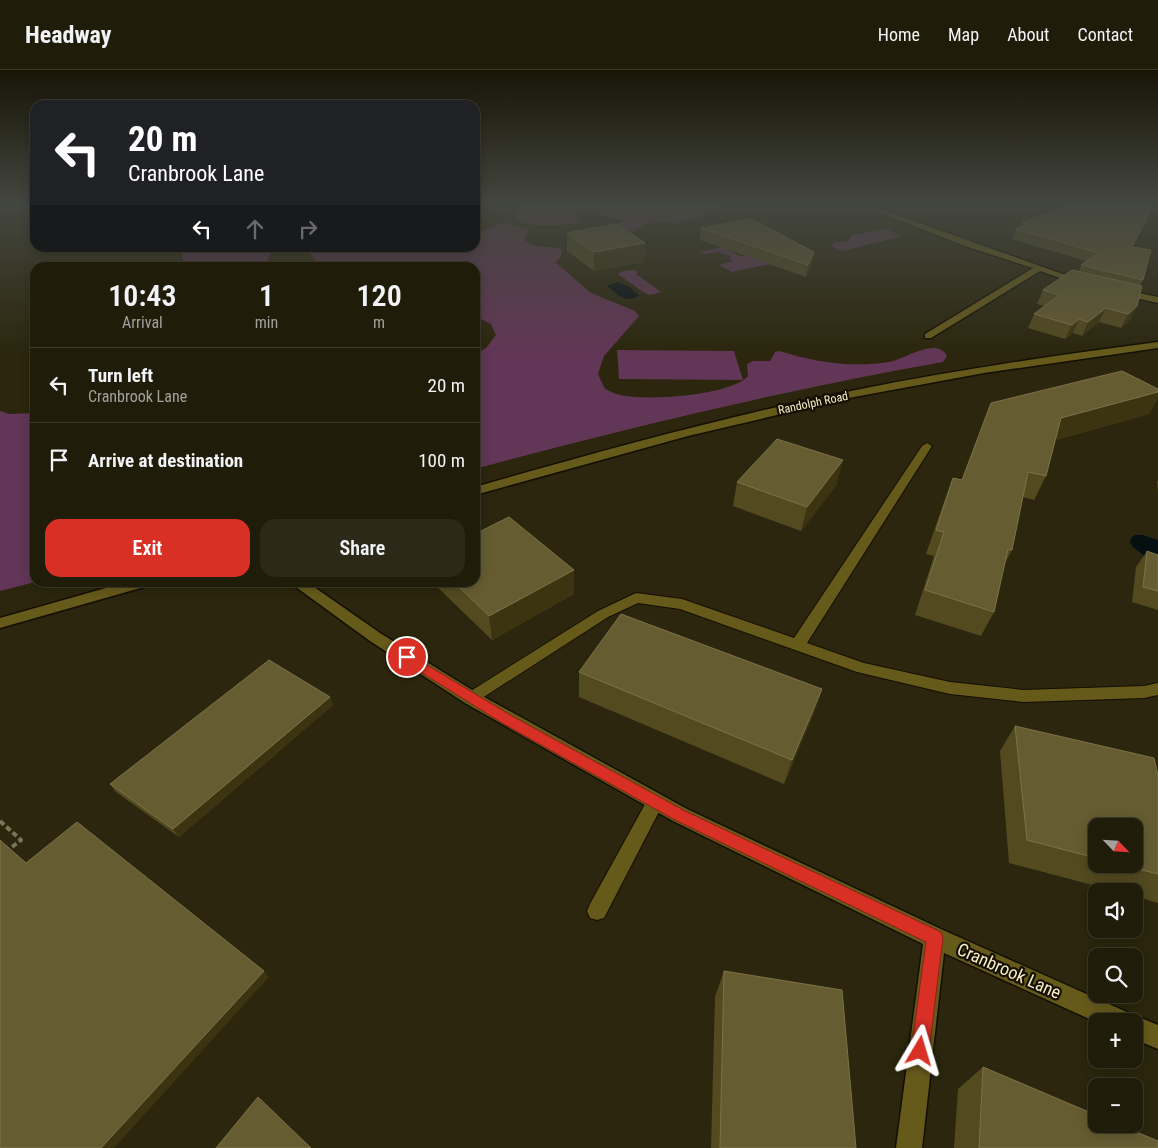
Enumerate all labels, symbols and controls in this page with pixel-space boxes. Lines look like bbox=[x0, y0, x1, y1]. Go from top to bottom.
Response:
text: Headway bbox=[25, 21, 111, 49]
text: Home bbox=[878, 24, 920, 45]
text: Map bbox=[948, 24, 979, 45]
text: About bbox=[1007, 24, 1049, 45]
text: Contact bbox=[1077, 24, 1133, 45]
text: 20 m bbox=[128, 119, 197, 160]
icon: left bbox=[45, 120, 110, 185]
text: Cranbrook Lane bbox=[128, 161, 264, 186]
icon: left bbox=[188, 215, 216, 243]
icon: ahead bbox=[241, 215, 269, 243]
icon: right bbox=[294, 215, 322, 243]
text: 10:43 bbox=[108, 278, 177, 313]
text: 1 bbox=[259, 278, 274, 313]
text: 120 bbox=[356, 278, 402, 313]
text: Arrival bbox=[122, 313, 163, 332]
text: min bbox=[255, 313, 278, 332]
text: m bbox=[373, 313, 385, 332]
text: Turn left bbox=[88, 364, 153, 387]
icon: left bbox=[45, 371, 73, 399]
text: 20 m bbox=[428, 374, 465, 397]
text: Cranbrook Lane bbox=[88, 387, 187, 406]
street label: Randolph Road bbox=[777, 389, 849, 417]
icon: arrive bbox=[45, 446, 73, 474]
text: Arrive at destination bbox=[88, 449, 243, 472]
text: 100 m bbox=[418, 449, 465, 472]
button: Exit bbox=[45, 519, 250, 577]
button: Share bbox=[260, 519, 465, 577]
pin bbox=[386, 636, 428, 678]
icon: arrive bbox=[393, 643, 421, 671]
north arrow bbox=[1088, 818, 1142, 872]
map controls bbox=[1088, 818, 1143, 1133]
button: sound bbox=[1088, 883, 1143, 938]
street label: Cranbrook Lane bbox=[954, 938, 1064, 1003]
button: search bbox=[1088, 948, 1143, 1003]
button: + bbox=[1088, 1013, 1143, 1068]
position arrow bbox=[893, 1024, 945, 1076]
button: − bbox=[1088, 1078, 1143, 1133]

